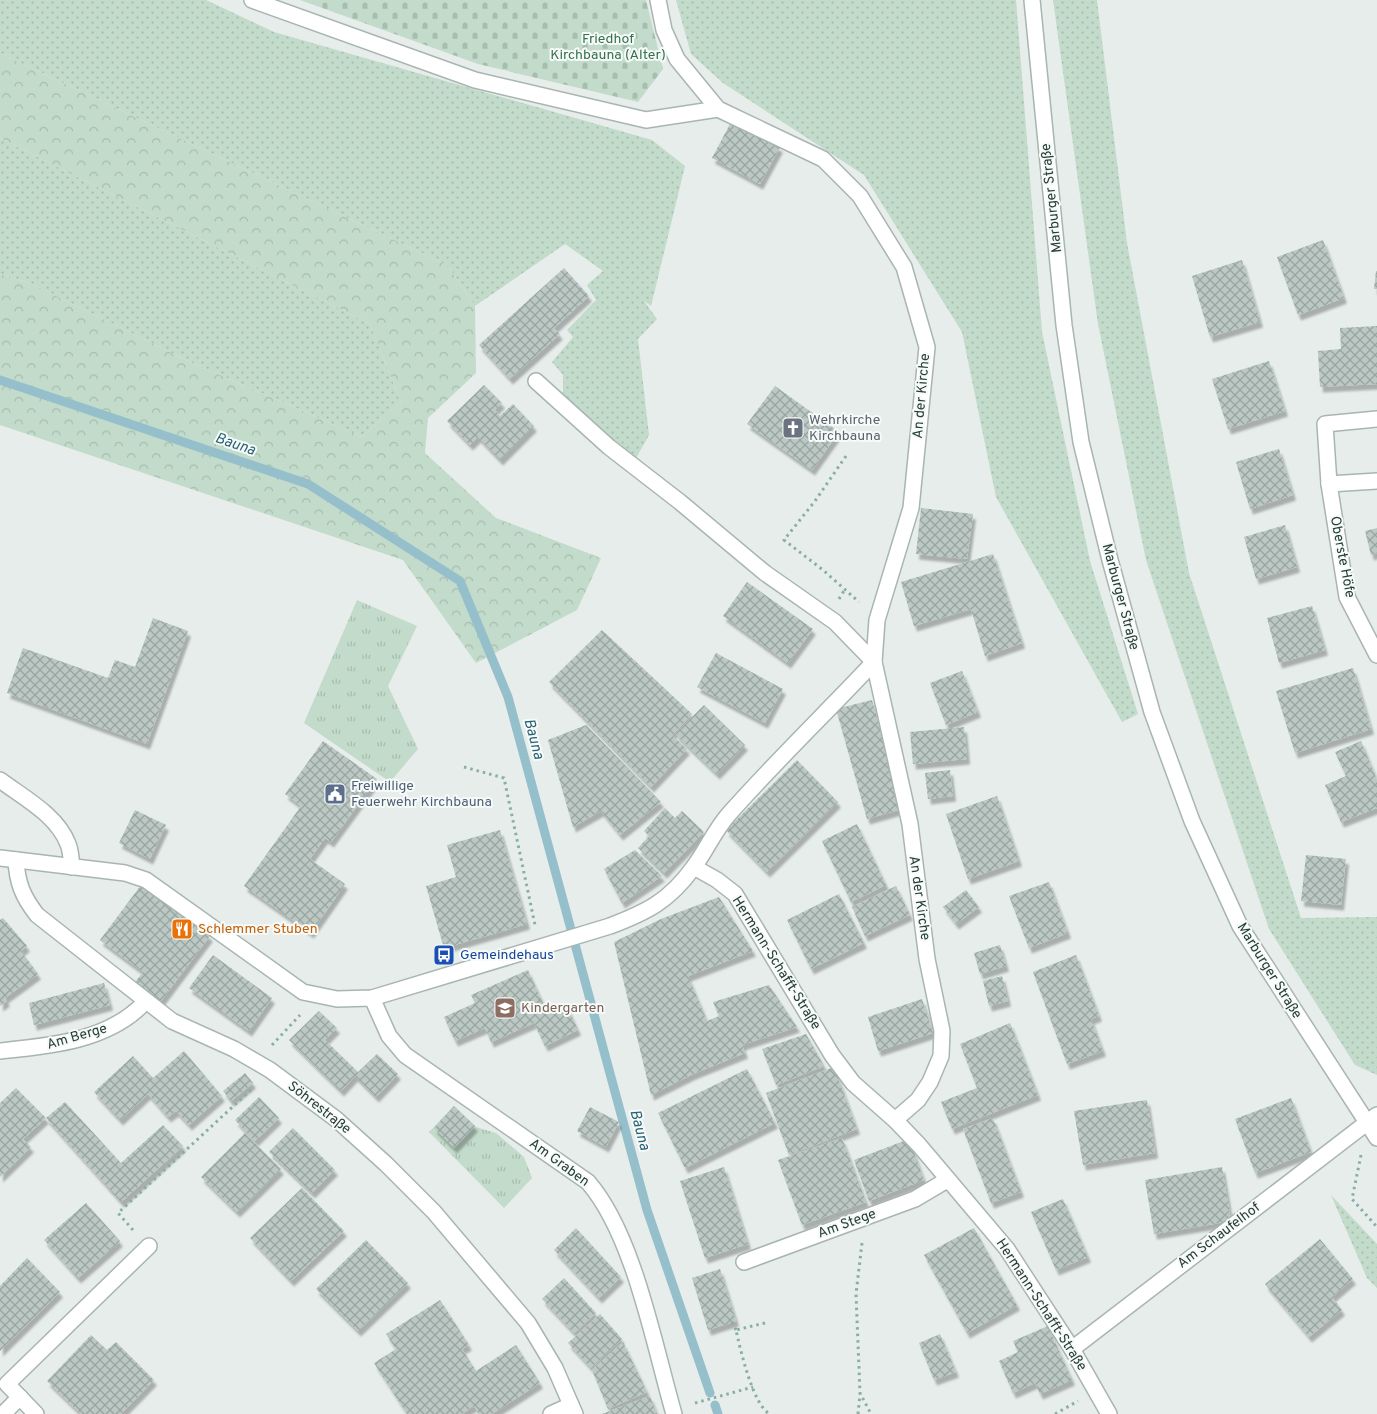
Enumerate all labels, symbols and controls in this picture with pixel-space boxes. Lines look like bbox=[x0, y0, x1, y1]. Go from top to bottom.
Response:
park label: Friedhof Kirchbauna (Alter) bbox=[550, 31, 666, 64]
street label: Marburger Straße bbox=[1038, 143, 1066, 253]
street label: An der Kirche bbox=[910, 353, 934, 439]
place label: Wehrkirche Kirchbauna bbox=[809, 412, 881, 445]
church icon: Wehrkirche Kirchbauna bbox=[781, 416, 805, 440]
water label: Bauna bbox=[212, 429, 258, 461]
street label: Oberste Höfe bbox=[1326, 515, 1358, 599]
street label: Marburger Straße bbox=[1098, 542, 1142, 652]
water label: Bauna bbox=[518, 717, 548, 762]
place label: Freiwillige Feuerwehr Kirchbauna bbox=[351, 778, 492, 811]
public building icon: Freiwillige Feuerwehr Kirchbauna bbox=[323, 782, 347, 806]
street label: An der Kirche bbox=[905, 854, 933, 942]
street label: Hermann-Schafft-Straße bbox=[728, 893, 824, 1033]
restaurant icon: Schlemmer Stuben bbox=[170, 917, 194, 941]
street label: Marburger Straße bbox=[1233, 920, 1305, 1022]
place label: Schlemmer Stuben bbox=[198, 921, 318, 938]
bus stop icon: Gemeindehaus bbox=[432, 943, 456, 967]
place label: Gemeindehaus bbox=[460, 947, 554, 964]
school or university icon: Kindergarten bbox=[493, 996, 517, 1020]
place label: Kindergarten bbox=[521, 1000, 604, 1017]
street label: Am Berge bbox=[45, 1020, 109, 1054]
street label: Söhrestraße bbox=[284, 1078, 354, 1138]
water label: Bauna bbox=[624, 1108, 654, 1153]
street label: Am Graben bbox=[525, 1135, 593, 1191]
street label: Am Schaufelhof bbox=[1174, 1199, 1264, 1273]
street label: Am Stege bbox=[815, 1206, 879, 1242]
street label: Hermann-Schafft-Straße bbox=[992, 1236, 1090, 1374]

